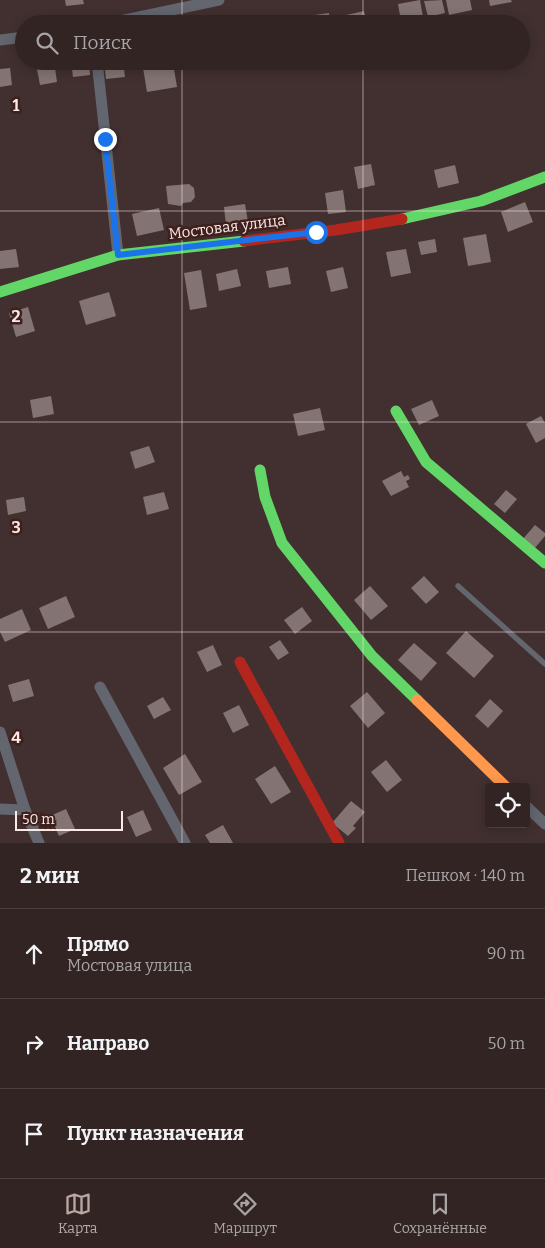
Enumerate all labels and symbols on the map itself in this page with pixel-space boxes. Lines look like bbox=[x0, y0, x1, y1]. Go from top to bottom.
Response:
text: 1 bbox=[13, 96, 20, 115]
route end bbox=[94, 128, 117, 151]
street label: Мостовая улица bbox=[168, 211, 286, 243]
route start bbox=[305, 221, 328, 244]
text: 2 bbox=[11, 307, 21, 326]
text: 3 bbox=[11, 518, 21, 537]
text: 4 bbox=[11, 728, 21, 747]
scale bar bbox=[15, 808, 122, 831]

